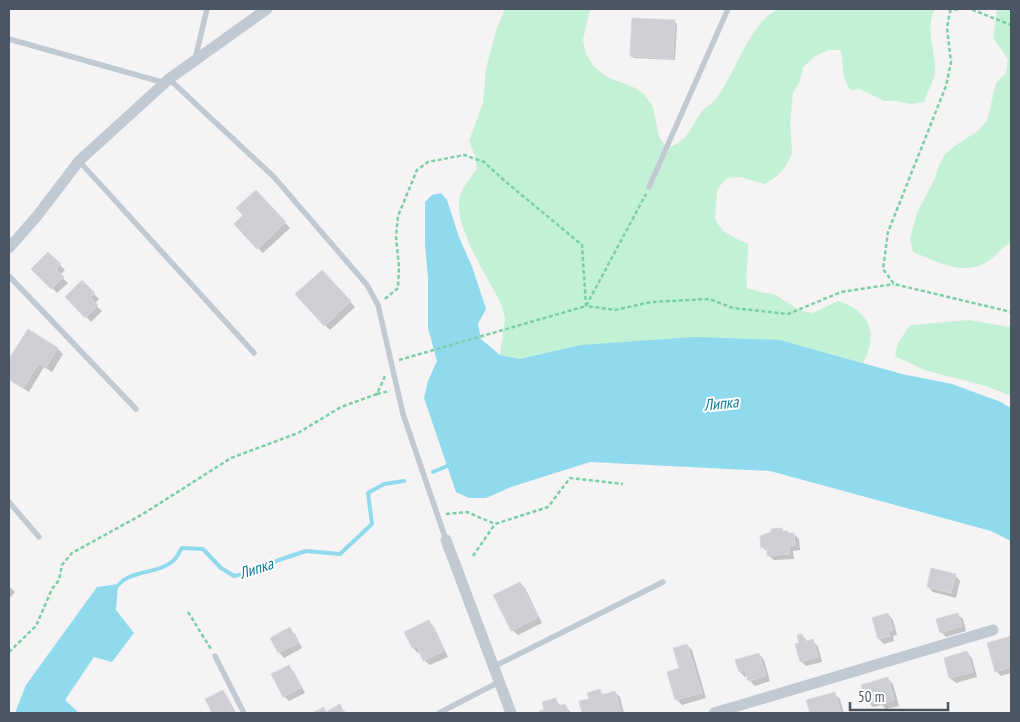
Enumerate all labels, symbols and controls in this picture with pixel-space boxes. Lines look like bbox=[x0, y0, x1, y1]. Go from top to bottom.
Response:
water label: Липка bbox=[702, 391, 741, 415]
water label: Липка bbox=[236, 553, 277, 583]
scale bar bbox=[850, 680, 948, 712]
text: 50 m bbox=[858, 687, 884, 706]

